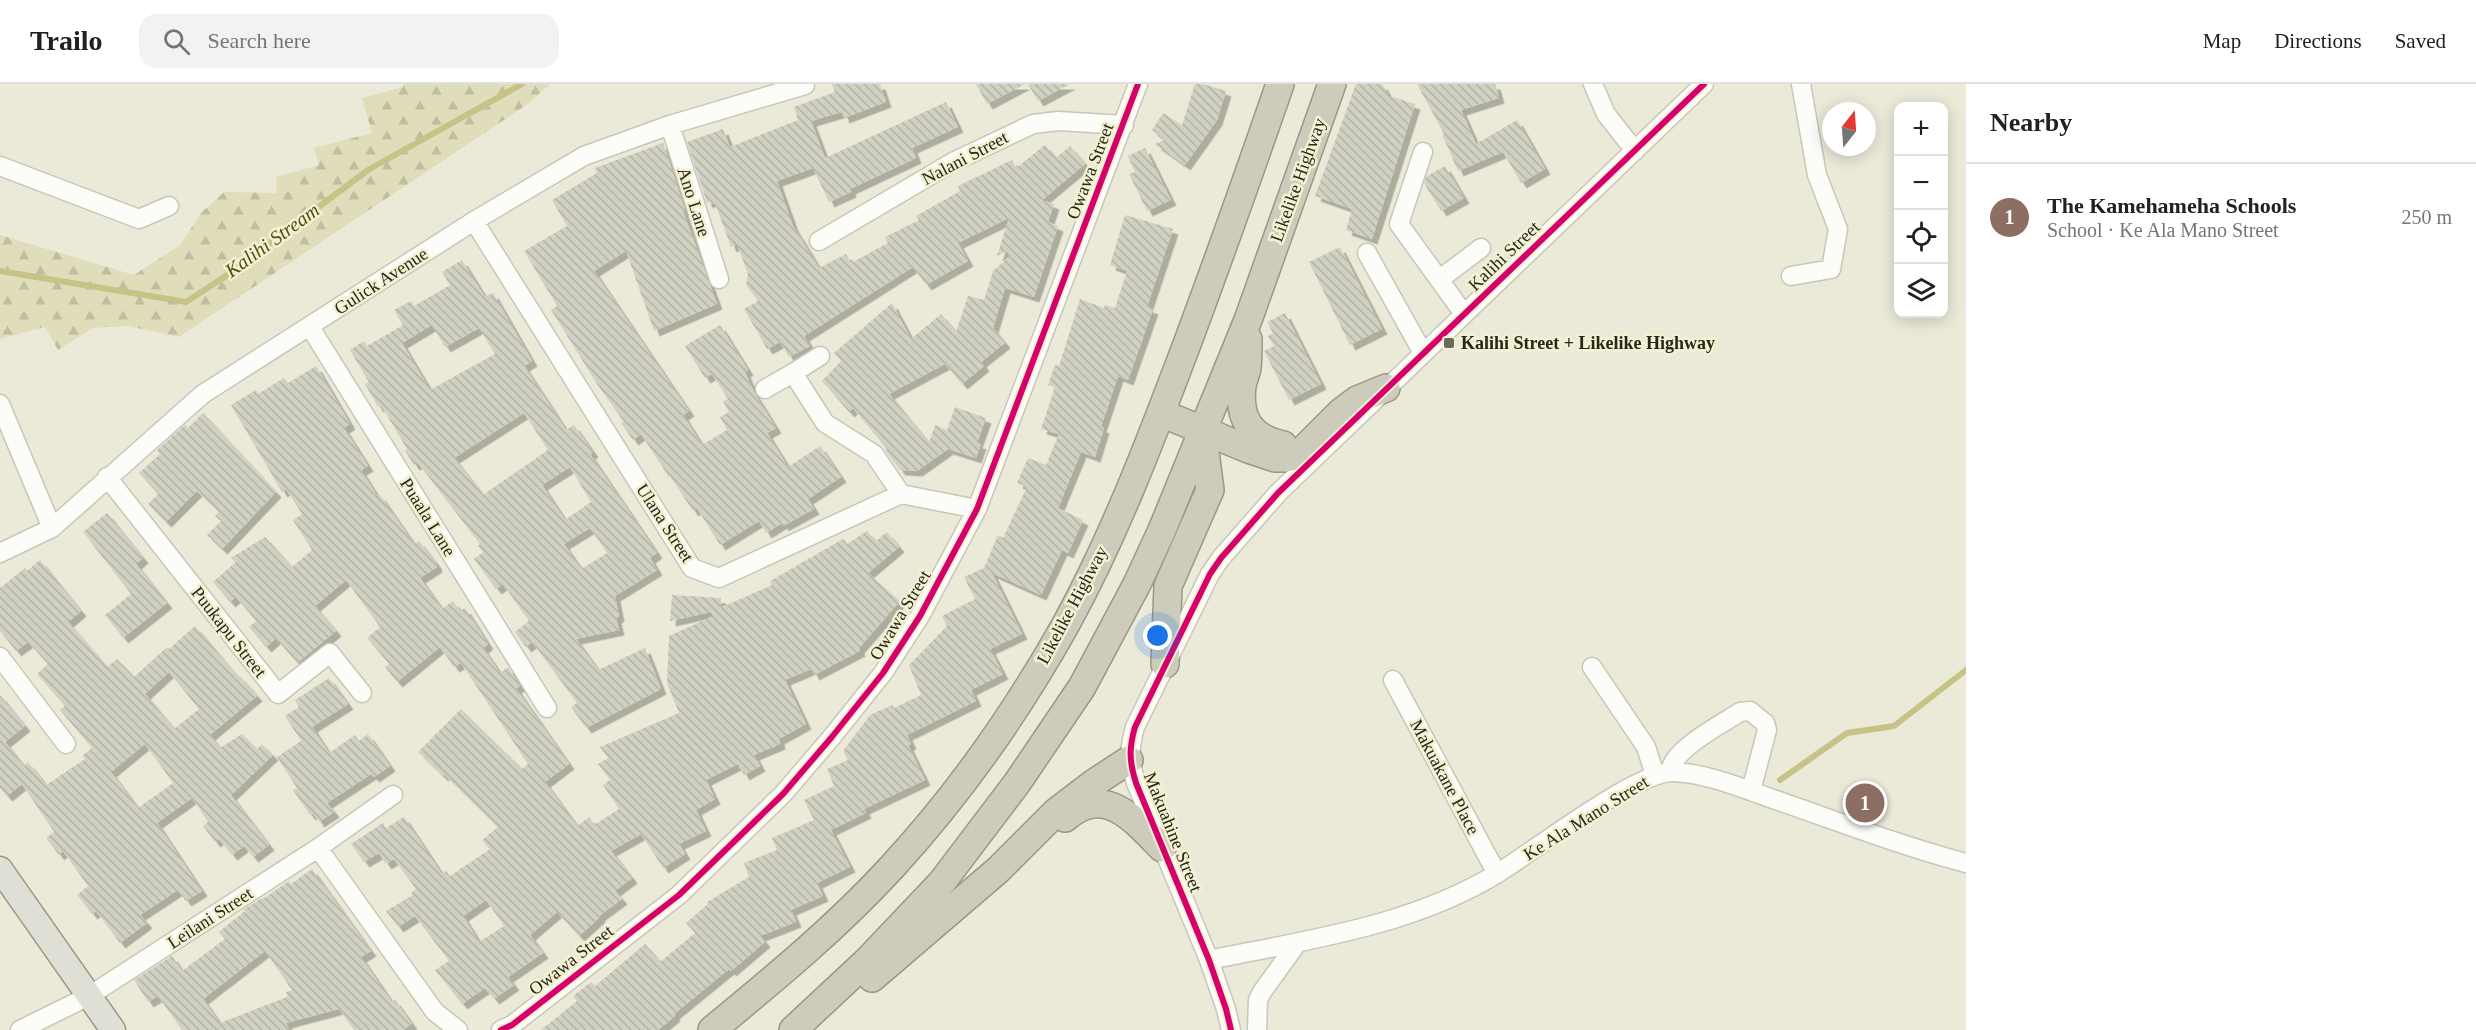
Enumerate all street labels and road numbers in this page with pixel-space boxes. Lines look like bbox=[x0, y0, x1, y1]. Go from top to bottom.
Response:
street label: Likelike Highway bbox=[1266, 115, 1330, 245]
street label: Owawa Street bbox=[1062, 120, 1118, 222]
street label: Nalani Street bbox=[919, 127, 1011, 189]
street label: Ano Lane bbox=[673, 165, 715, 239]
street label: Kalihi Street bbox=[1464, 217, 1544, 295]
street label: Gulick Avenue bbox=[331, 243, 431, 319]
street label: Puaala Lane bbox=[396, 474, 460, 560]
street label: Ulana Street bbox=[632, 480, 698, 566]
street label: Likelike Highway bbox=[1033, 543, 1111, 667]
street label: Owawa Street bbox=[865, 566, 935, 664]
street label: Puukapu Street bbox=[187, 583, 271, 681]
street label: Makuakane Place bbox=[1406, 716, 1484, 838]
street label: Makuahine Street bbox=[1140, 769, 1206, 895]
street label: Ke Ala Mano Street bbox=[1520, 772, 1652, 864]
street label: Leilani Street bbox=[164, 883, 256, 953]
street label: Owawa Street bbox=[525, 921, 617, 999]

